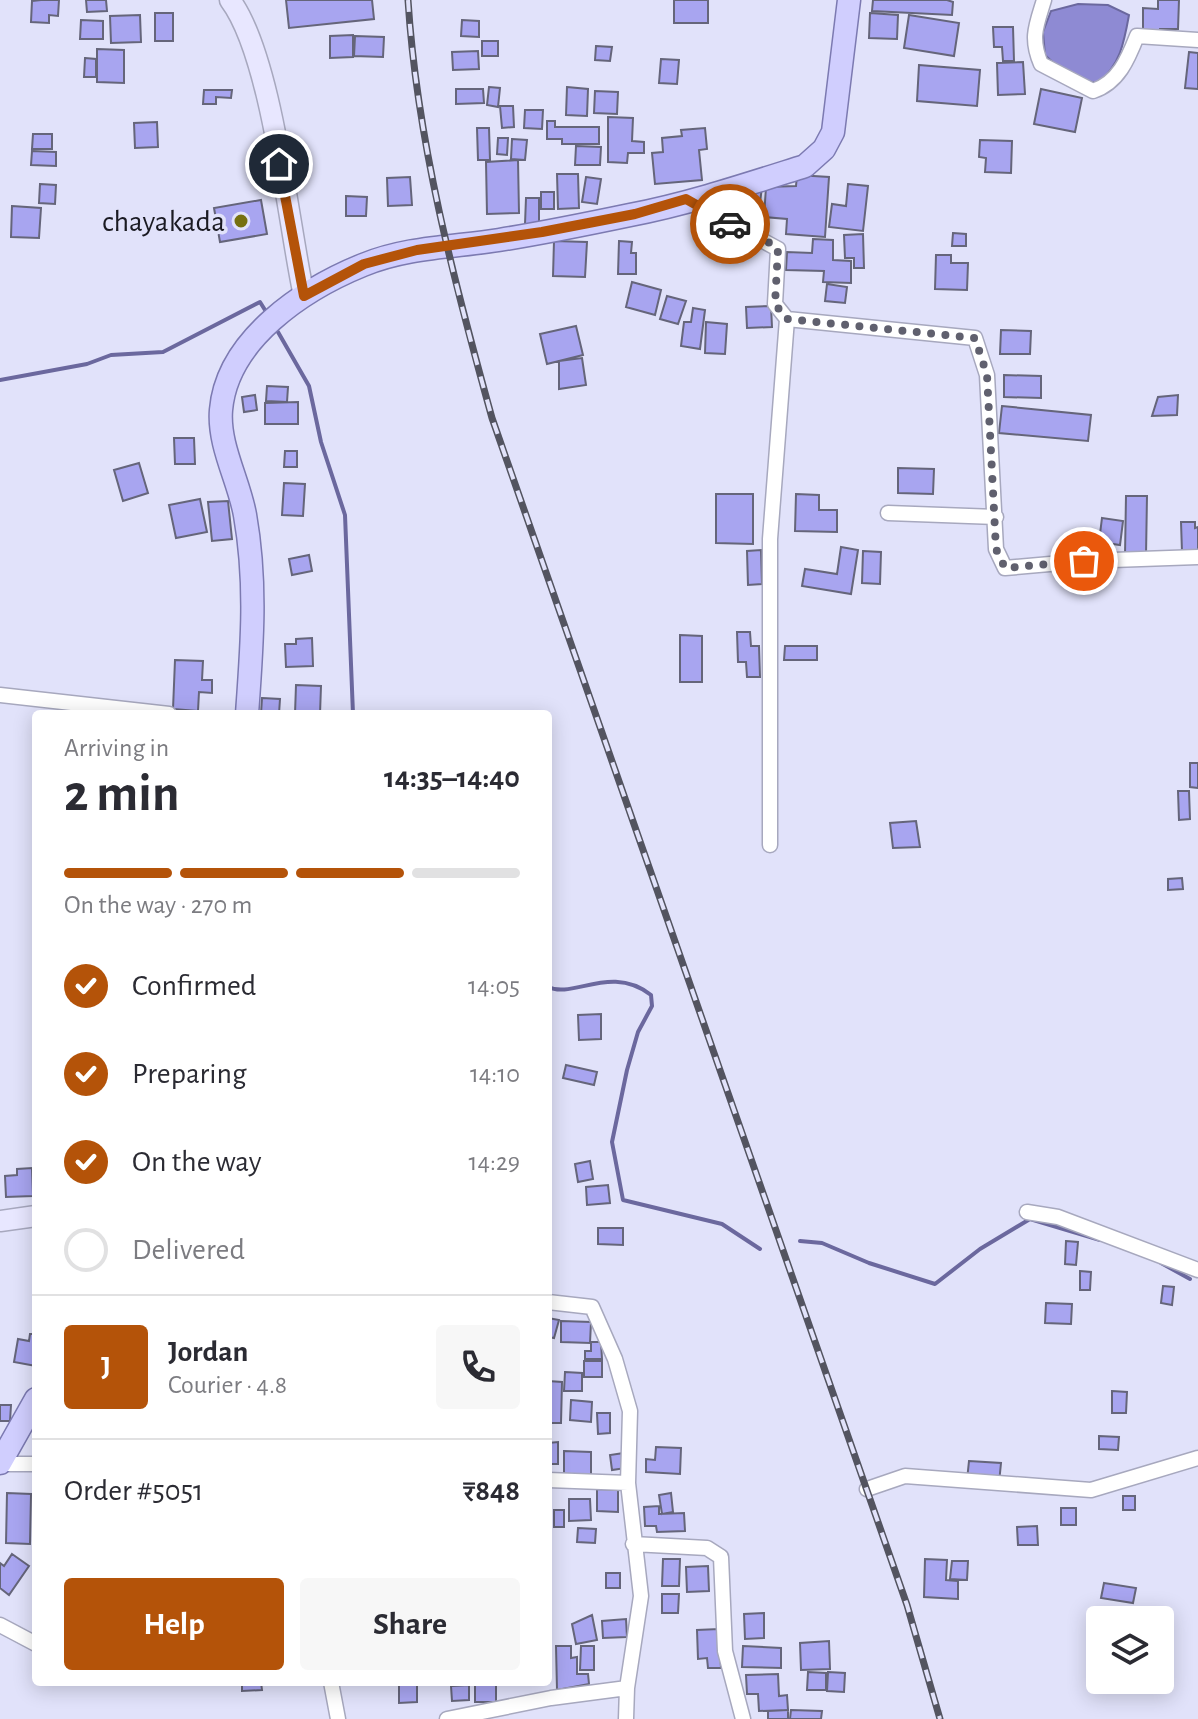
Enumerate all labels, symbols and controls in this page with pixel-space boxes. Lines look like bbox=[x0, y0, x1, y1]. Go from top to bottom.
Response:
pin bbox=[245, 130, 313, 198]
icon: home bbox=[257, 142, 301, 186]
courier bbox=[690, 184, 770, 264]
icon: car bbox=[708, 202, 752, 246]
place label: chayakada bbox=[102, 207, 225, 237]
marker: chayakada bbox=[232, 212, 250, 230]
pin bbox=[1050, 527, 1118, 595]
icon: bag bbox=[1062, 539, 1106, 583]
text: Arriving in bbox=[64, 735, 169, 761]
text: 14:35–14:40 bbox=[384, 763, 520, 793]
text: 2 min bbox=[64, 768, 179, 820]
text: On the way · 270 m bbox=[64, 892, 252, 918]
icon: check bbox=[64, 964, 108, 1008]
text: Confirmed bbox=[132, 971, 256, 1001]
text: 14:05 bbox=[468, 973, 520, 999]
icon: check bbox=[64, 1052, 108, 1096]
text: Preparing bbox=[132, 1059, 247, 1089]
text: 14:10 bbox=[470, 1061, 520, 1087]
icon: check bbox=[64, 1140, 108, 1184]
text: On the way bbox=[132, 1147, 261, 1177]
text: 14:29 bbox=[469, 1149, 520, 1175]
text: Delivered bbox=[132, 1235, 245, 1265]
button: phone bbox=[436, 1325, 520, 1409]
text: Jordan bbox=[168, 1337, 248, 1367]
text: J bbox=[101, 1352, 111, 1382]
text: Courier · 4.8 bbox=[168, 1372, 287, 1398]
text: Order #5051 bbox=[64, 1476, 203, 1506]
text: ₹848 bbox=[463, 1476, 520, 1506]
button: Help bbox=[64, 1578, 284, 1670]
button: Share bbox=[300, 1578, 520, 1670]
map controls bbox=[1086, 1606, 1174, 1694]
button: layers bbox=[1086, 1606, 1174, 1694]

